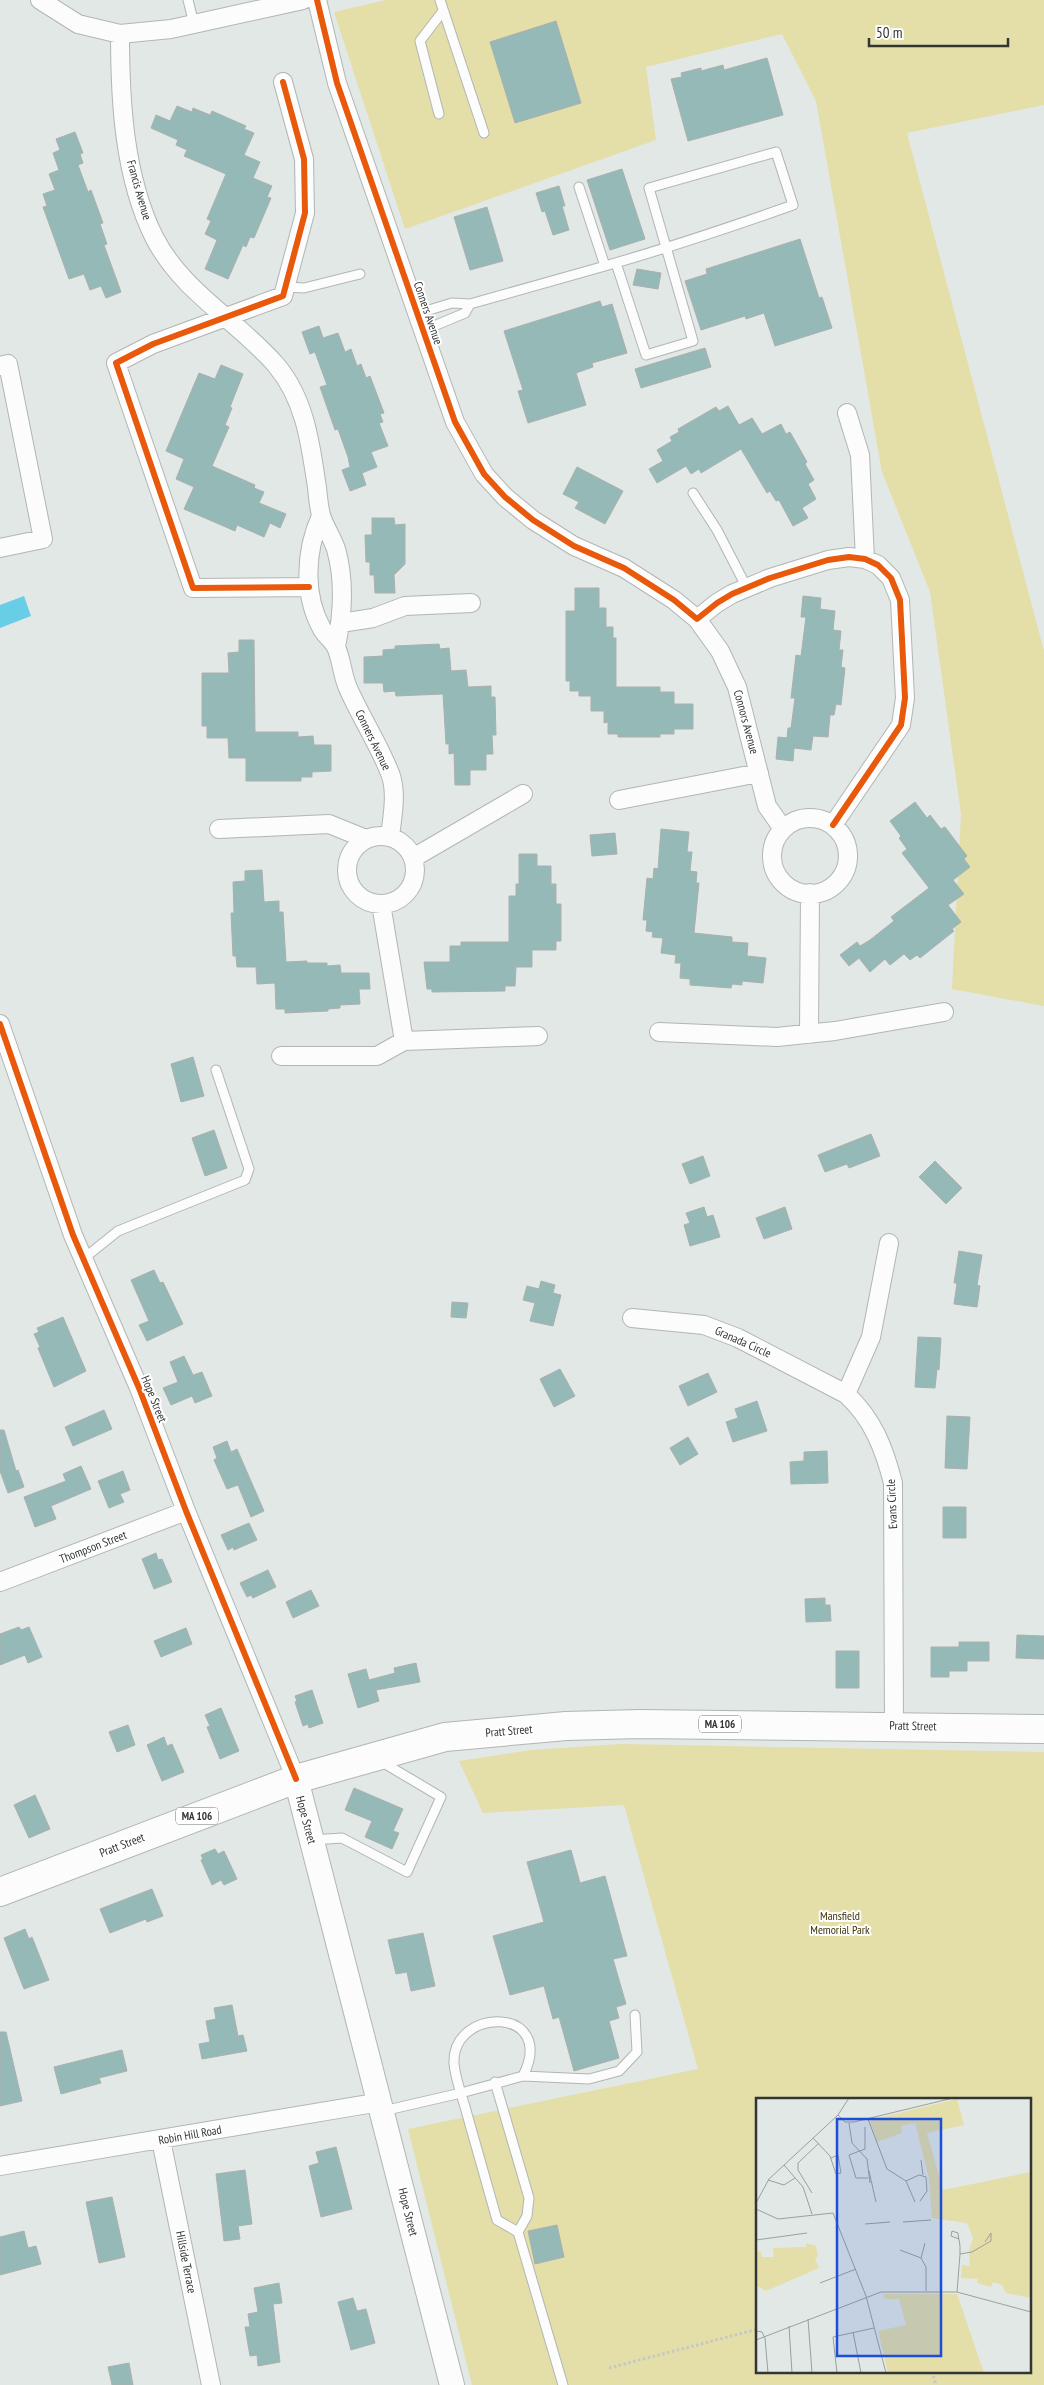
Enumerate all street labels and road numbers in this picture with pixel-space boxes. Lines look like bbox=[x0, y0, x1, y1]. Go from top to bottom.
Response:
street label: Francis Avenue bbox=[124, 158, 155, 222]
street label: Conners Avenue bbox=[411, 279, 446, 346]
street label: Connors Avenue bbox=[731, 688, 762, 756]
street label: Conners Avenue bbox=[352, 707, 395, 773]
street label: Granada Circle bbox=[713, 1322, 774, 1361]
street label: Hope Street bbox=[138, 1373, 171, 1425]
street label: Evans Circle bbox=[883, 1479, 900, 1529]
street label: Thompson Street bbox=[57, 1527, 129, 1566]
road number: MA 106 bbox=[699, 1716, 741, 1732]
street label: Pratt Street bbox=[889, 1718, 937, 1733]
street label: Pratt Street bbox=[485, 1721, 534, 1740]
street label: Hope Street bbox=[293, 1794, 320, 1846]
road number: MA 106 bbox=[176, 1808, 218, 1824]
street label: Pratt Street bbox=[97, 1829, 147, 1860]
street label: Robin Hill Road bbox=[157, 2122, 223, 2147]
street label: Hope Street bbox=[395, 2186, 422, 2238]
street label: Hillside Terrace bbox=[173, 2229, 200, 2294]

